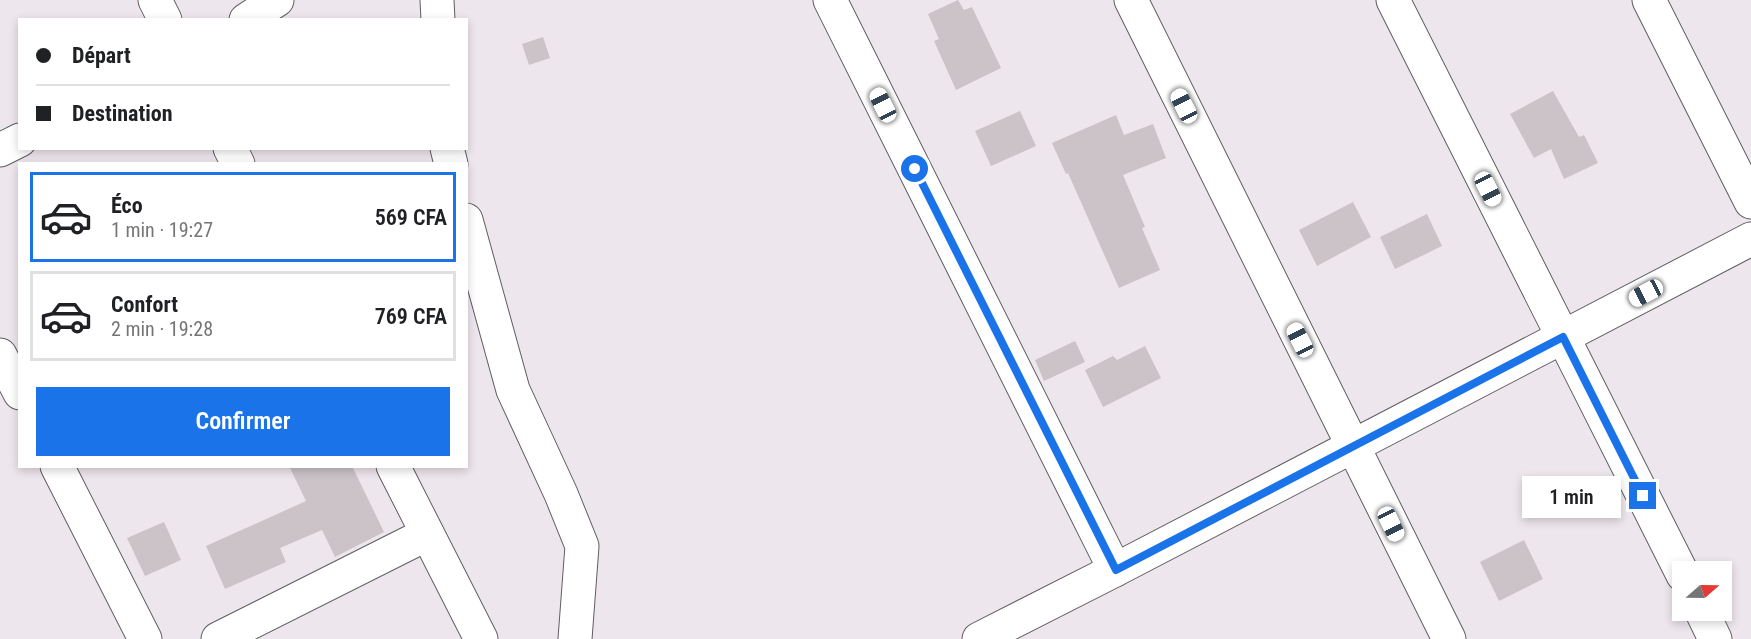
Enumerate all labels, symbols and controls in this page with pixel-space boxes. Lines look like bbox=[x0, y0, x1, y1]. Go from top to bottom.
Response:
text: Départ bbox=[72, 43, 131, 68]
car bbox=[867, 85, 899, 125]
car bbox=[1168, 86, 1200, 126]
text: Destination bbox=[72, 101, 173, 126]
route start bbox=[901, 155, 928, 182]
car bbox=[1472, 169, 1504, 209]
icon: car bbox=[39, 190, 93, 244]
text: Éco bbox=[111, 193, 143, 218]
text: 569 CFA bbox=[375, 205, 447, 230]
text: 1 min · 19:27 bbox=[111, 218, 213, 242]
car bbox=[1626, 277, 1666, 309]
icon: car bbox=[39, 289, 93, 343]
text: Confort bbox=[111, 292, 178, 317]
text: 769 CFA bbox=[375, 304, 447, 329]
text: 2 min · 19:28 bbox=[111, 317, 213, 341]
car bbox=[1284, 320, 1316, 360]
button: Confirmer bbox=[36, 387, 450, 456]
callout: 1 min bbox=[1523, 475, 1622, 517]
route end bbox=[1629, 482, 1656, 509]
text: 1 min bbox=[1549, 485, 1594, 509]
car bbox=[1375, 504, 1407, 544]
north arrow bbox=[1672, 561, 1732, 621]
map controls bbox=[1672, 561, 1732, 621]

